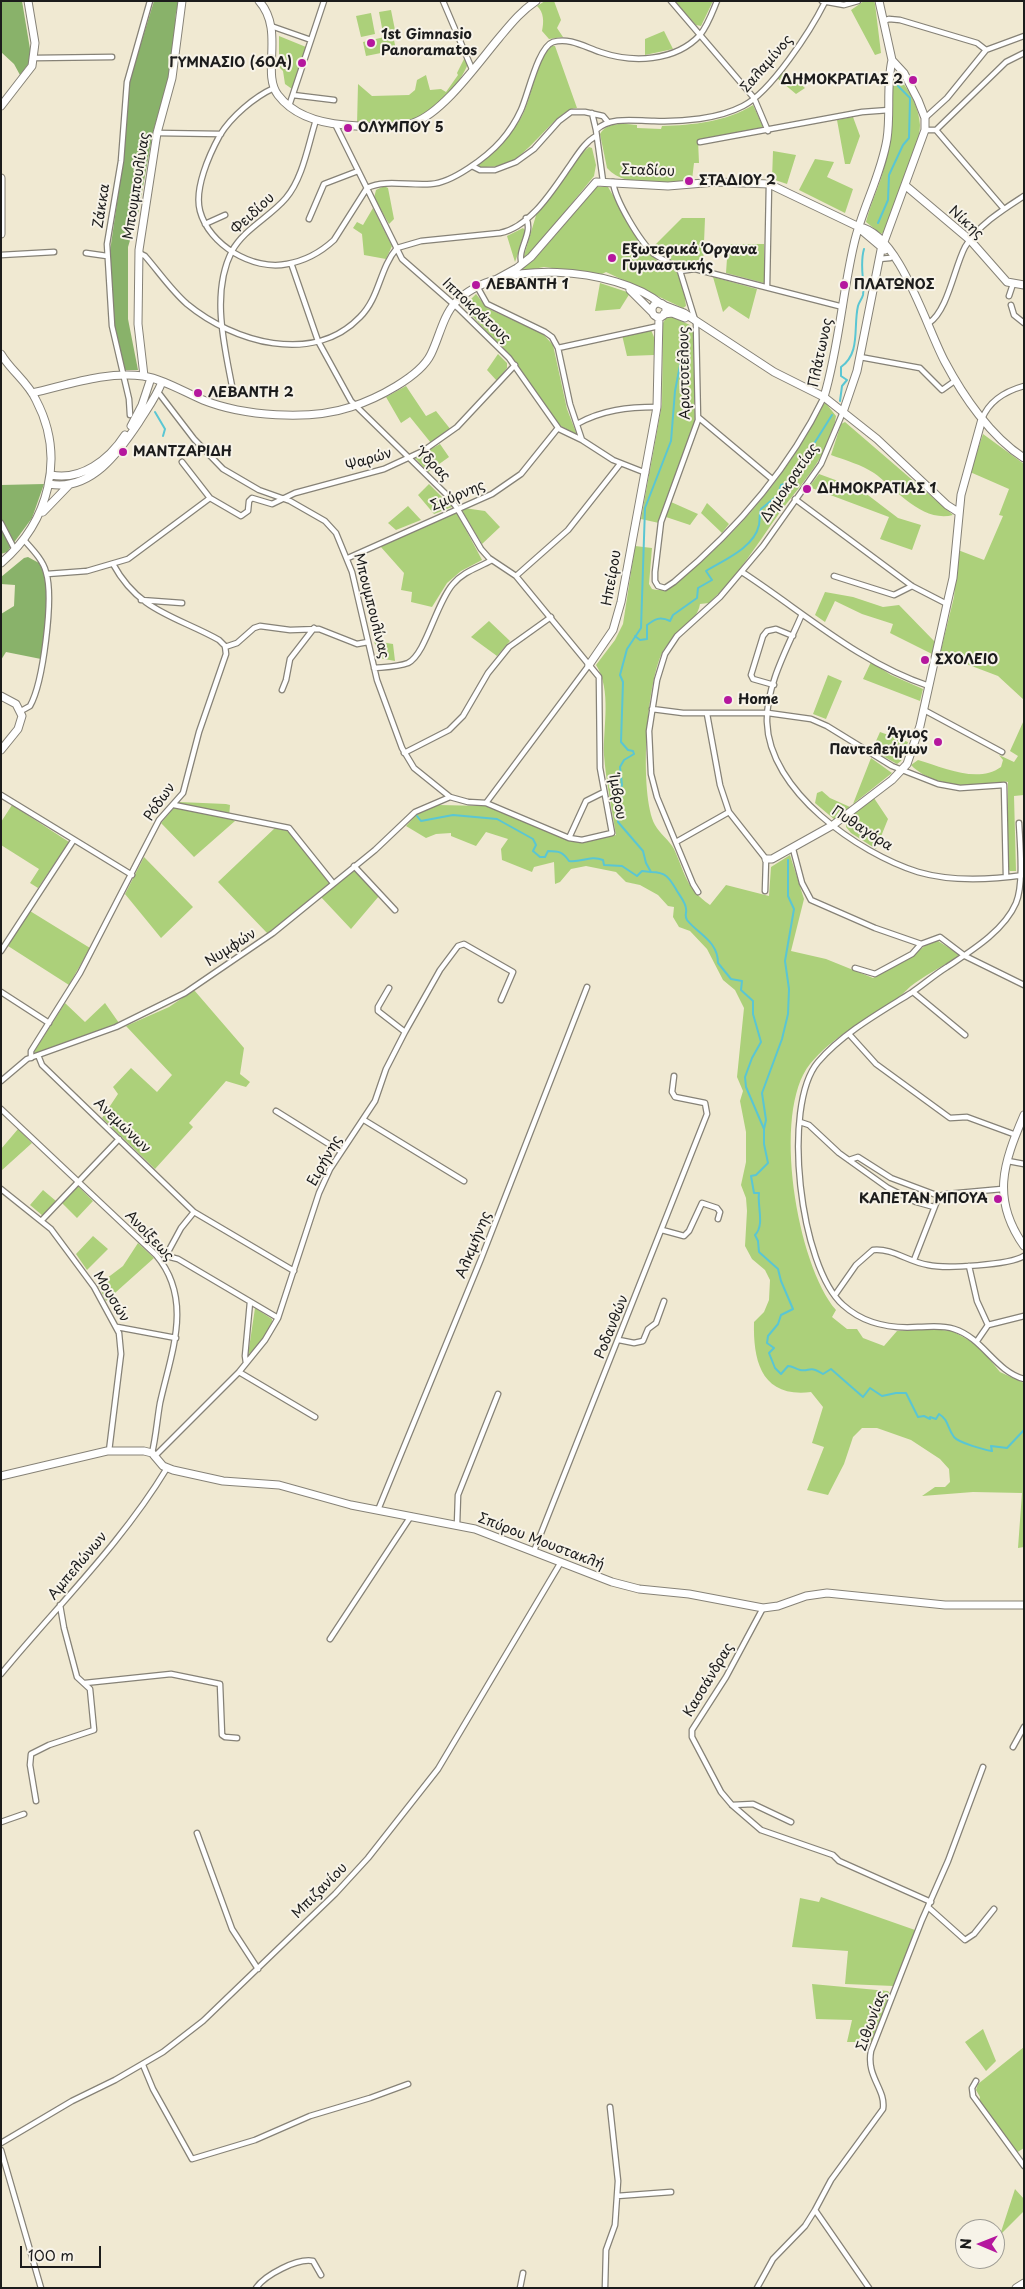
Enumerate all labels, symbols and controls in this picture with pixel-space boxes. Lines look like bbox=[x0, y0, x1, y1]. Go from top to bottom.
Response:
place label: 1st Gimnasio Panoramatos bbox=[381, 27, 477, 59]
street label: Σαλαμίνος bbox=[737, 32, 797, 96]
marker: 1st Gimnasio Panoramatos bbox=[365, 37, 377, 49]
place label: ΓΥΜΝΑΣΙΟ (60Α) bbox=[169, 55, 292, 71]
marker: ΓΥΜΝΑΣΙΟ (60Α) bbox=[296, 57, 308, 69]
place label: ΔΗΜΟΚΡΑΤΙΑΣ 2 bbox=[781, 72, 903, 88]
marker: ΔΗΜΟΚΡΑΤΙΑΣ 2 bbox=[907, 74, 919, 86]
place label: ΟΛΥΜΠΟΥ 5 bbox=[358, 120, 444, 136]
marker: ΟΛΥΜΠΟΥ 5 bbox=[342, 122, 354, 134]
street label: Μπουμπουλίνας bbox=[120, 131, 154, 241]
street label: Σταδίου bbox=[621, 162, 675, 180]
place label: ΣΤΑΔΙΟΥ 2 bbox=[699, 173, 776, 189]
marker: ΣΤΑΔΙΟΥ 2 bbox=[683, 175, 695, 187]
street label: Ζάκκα bbox=[90, 183, 114, 229]
street label: Φειδίου bbox=[228, 190, 278, 238]
street label: Νίκης bbox=[945, 203, 987, 243]
place label: Εξωτερικά Όργανα Γυμναστικής bbox=[622, 242, 757, 274]
marker: Εξωτερικά Όργανα Γυμναστικής bbox=[606, 252, 618, 264]
street label: Ιπποκράτους bbox=[438, 275, 514, 347]
place label: ΛΕΒΑΝΤΗ 1 bbox=[486, 277, 568, 293]
place label: ΠΛΑΤΩΝΟΣ bbox=[854, 277, 935, 293]
marker: ΛΕΒΑΝΤΗ 1 bbox=[470, 279, 482, 291]
marker: ΠΛΑΤΩΝΟΣ bbox=[838, 279, 850, 291]
street label: Πλάτωνος bbox=[805, 317, 837, 389]
street label: Αριστοτέλους bbox=[676, 326, 694, 420]
place label: ΛΕΒΑΝΤΗ 2 bbox=[208, 385, 294, 401]
marker: ΛΕΒΑΝΤΗ 2 bbox=[192, 387, 204, 399]
street label: Δημοκρατίας bbox=[757, 440, 823, 526]
place label: ΜΑΝΤΖΑΡΙΔΗ bbox=[133, 444, 232, 460]
street label: Ψαρών bbox=[344, 445, 394, 475]
street label: Ύδρας bbox=[413, 445, 453, 485]
marker: ΜΑΝΤΖΑΡΙΔΗ bbox=[117, 446, 129, 458]
street label: Σμύρνης bbox=[428, 477, 488, 515]
place label: ΔΗΜΟΚΡΑΤΙΑΣ 1 bbox=[817, 481, 936, 497]
marker: ΔΗΜΟΚΡΑΤΙΑΣ 1 bbox=[801, 483, 813, 495]
street label: Ηπείρου bbox=[599, 549, 625, 607]
street label: Μπουμπουλίνας bbox=[350, 552, 392, 660]
place label: ΣΧΟΛΕΙΟ bbox=[935, 652, 998, 668]
marker: ΣΧΟΛΕΙΟ bbox=[919, 654, 931, 666]
place label: Home bbox=[738, 692, 778, 708]
marker: Home bbox=[722, 694, 734, 706]
place label: Άγιος Παντελεήμων bbox=[830, 726, 928, 759]
marker: Άγιος Παντελεήμων bbox=[932, 736, 944, 748]
street label: Ίμβρου bbox=[605, 773, 629, 821]
street label: Ρόδων bbox=[141, 780, 179, 824]
street label: Πυθαγόρα bbox=[828, 803, 896, 855]
street label: Νυμφών bbox=[202, 925, 260, 971]
street label: Ανεμώνων bbox=[90, 1095, 154, 1157]
street label: Ειρήνης bbox=[304, 1133, 346, 1189]
place label: ΚΑΠΕΤΑΝ ΜΠΟΥΑ bbox=[859, 1191, 988, 1207]
marker: ΚΑΠΕΤΑΝ ΜΠΟΥΑ bbox=[992, 1193, 1004, 1205]
street label: Ανοίξεως bbox=[121, 1208, 177, 1264]
street label: Αλκμήνης bbox=[453, 1209, 495, 1281]
street label: Μουσών bbox=[89, 1269, 133, 1325]
street label: Ροδανθών bbox=[592, 1293, 632, 1361]
street label: Σπύρου Μουστακλή bbox=[476, 1510, 606, 1574]
street label: Αμπελώνων bbox=[45, 1529, 111, 1603]
street label: Κασσάνδρας bbox=[680, 1640, 738, 1720]
street label: Μπιζανίου bbox=[289, 1860, 351, 1922]
street label: Σιθωνίας bbox=[853, 1989, 891, 2053]
north arrow bbox=[955, 2219, 1005, 2269]
scale bar bbox=[22, 2236, 104, 2268]
text: N bbox=[955, 2238, 976, 2249]
text: 100 m bbox=[28, 2243, 74, 2266]

